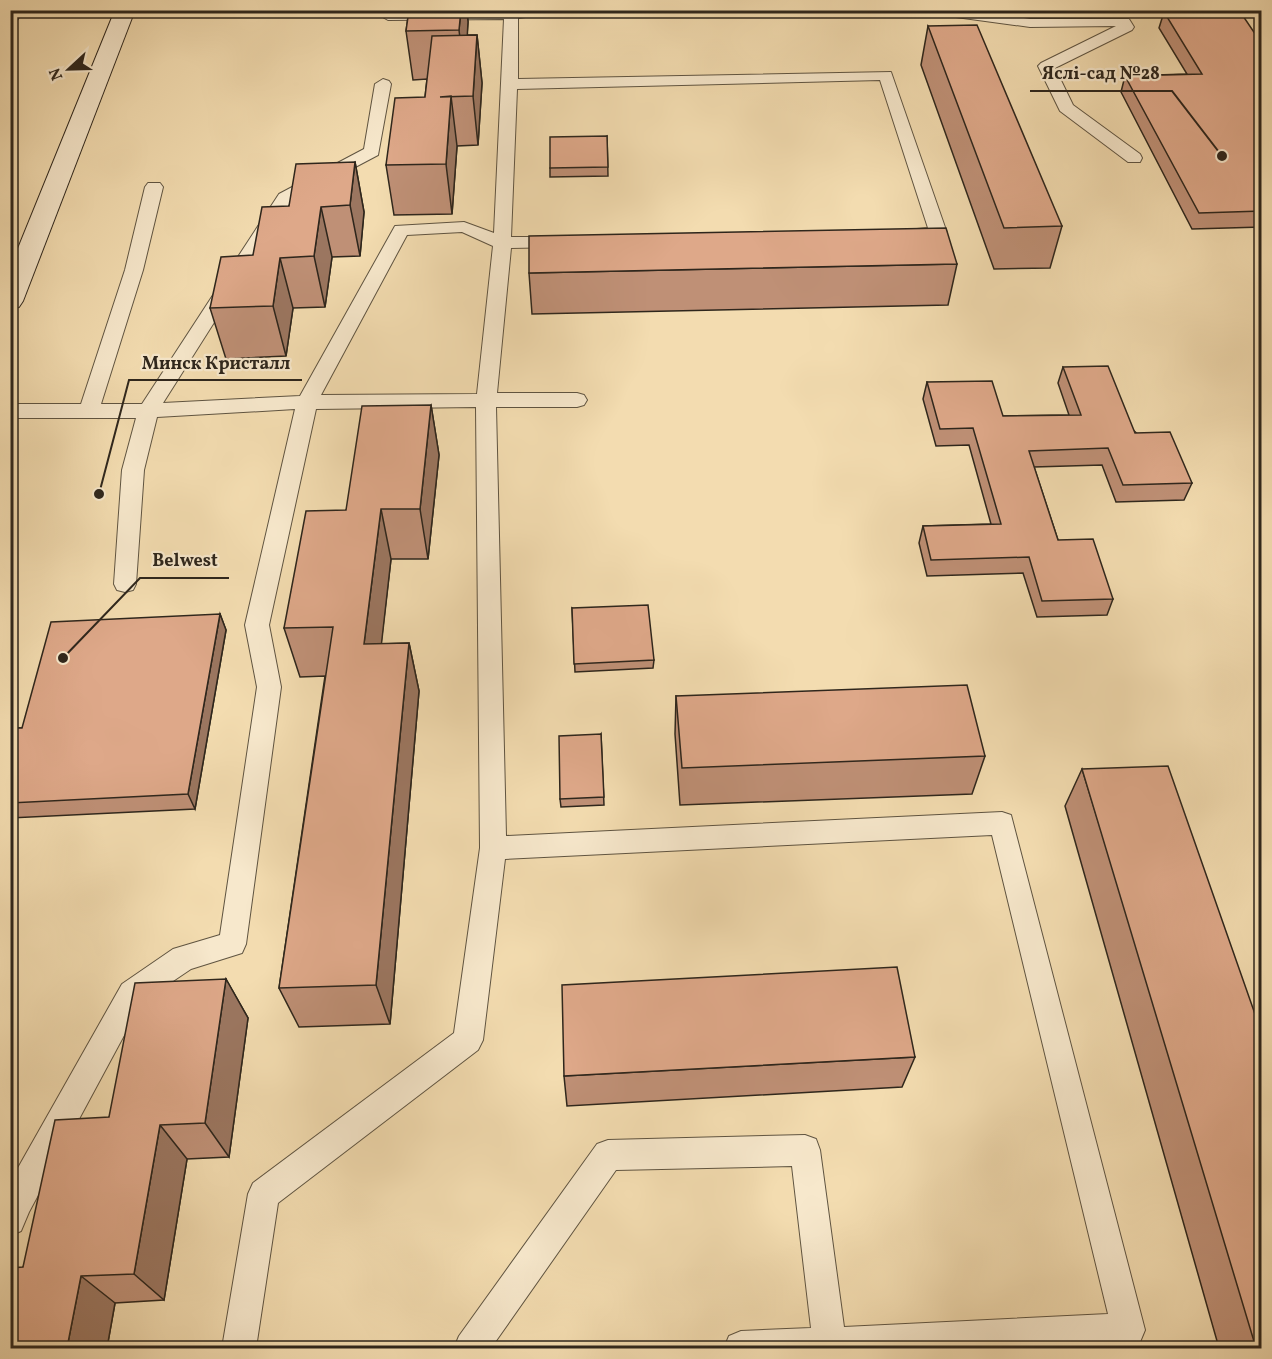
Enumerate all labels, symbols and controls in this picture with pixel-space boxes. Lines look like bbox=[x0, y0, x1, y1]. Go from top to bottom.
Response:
north arrow bbox=[39, 39, 99, 99]
callout: Яслі-сад №28 bbox=[1030, 55, 1172, 91]
text: Яслі-сад №28 bbox=[1042, 62, 1160, 87]
text: N bbox=[44, 64, 69, 83]
callout: Минск Кристалл bbox=[129, 344, 302, 380]
text: Минск Кристалл bbox=[142, 352, 290, 377]
callout: Belwest bbox=[140, 542, 229, 578]
text: Belwest bbox=[152, 549, 218, 574]

